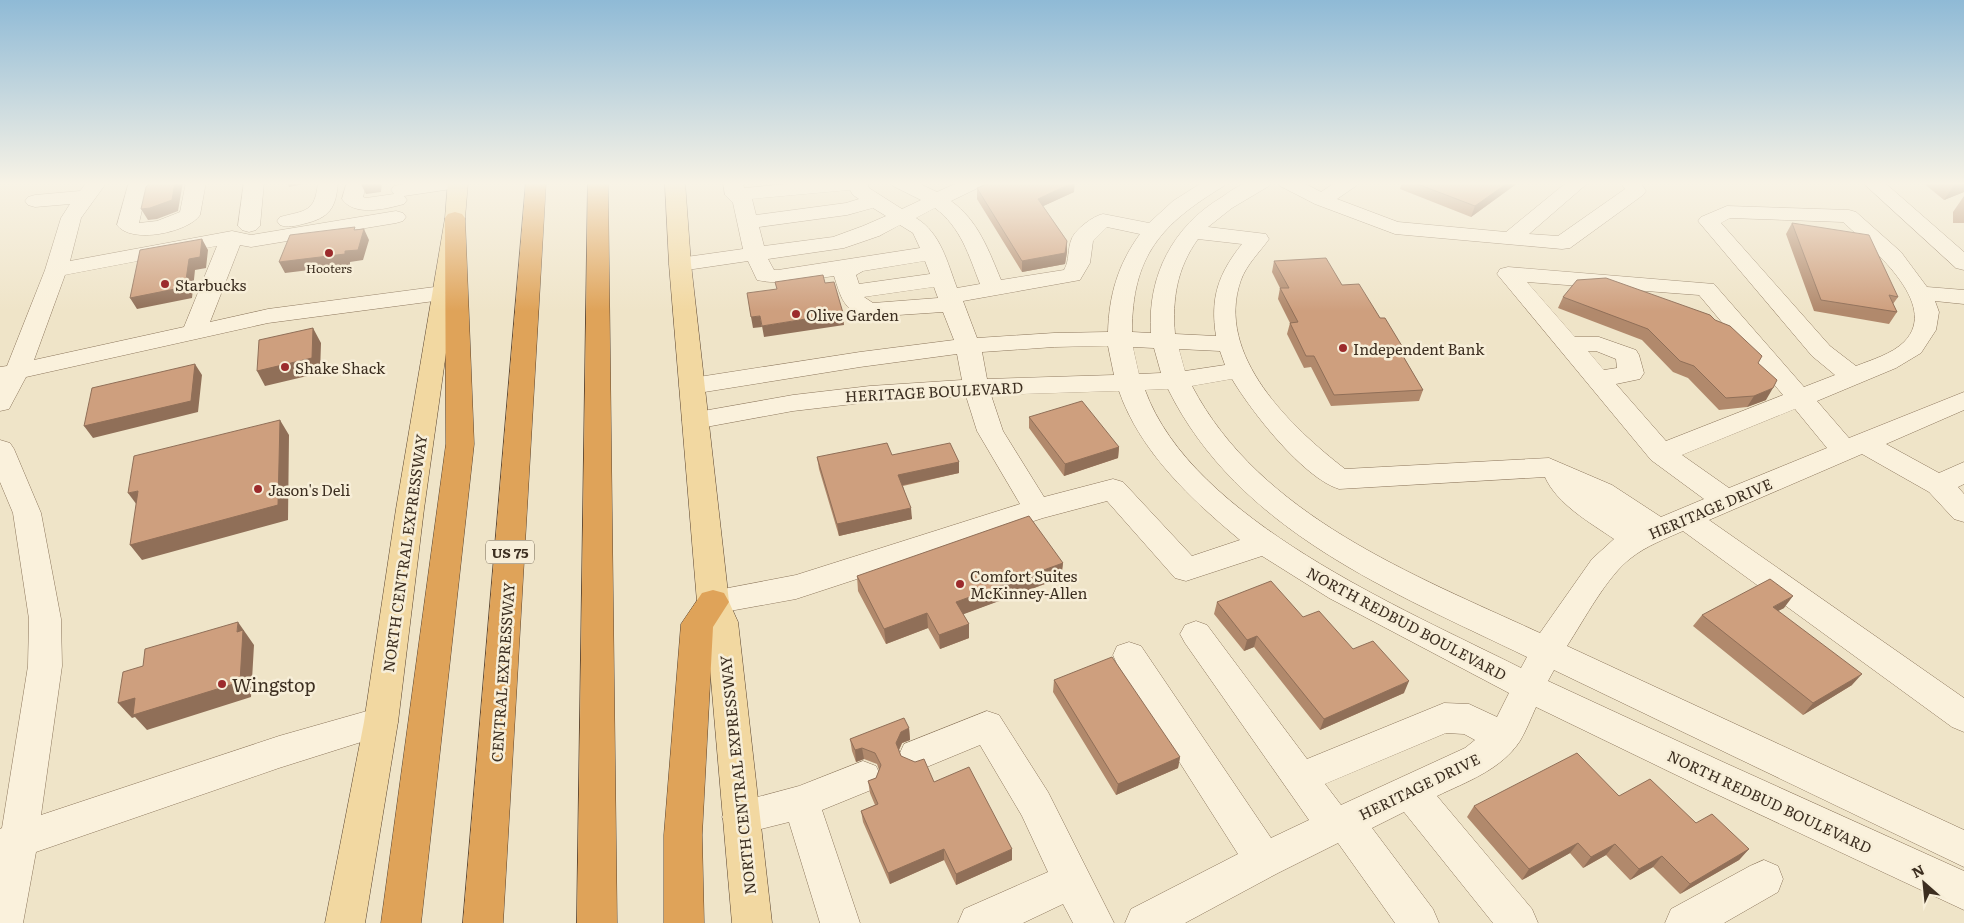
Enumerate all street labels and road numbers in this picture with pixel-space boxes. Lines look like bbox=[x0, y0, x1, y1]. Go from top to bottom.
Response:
street label: HERITAGE BOULEVARD bbox=[844, 375, 1024, 407]
street label: NORTH CENTRAL EXPRESSWAY bbox=[376, 432, 432, 674]
street label: HERITAGE DRIVE bbox=[1645, 472, 1775, 544]
road number: US 75 bbox=[486, 540, 534, 564]
street label: NORTH REDBUD BOULEVARD bbox=[1303, 560, 1511, 686]
street label: CENTRAL EXPRESSWAY bbox=[484, 581, 520, 763]
street label: NORTH CENTRAL EXPRESSWAY bbox=[713, 654, 761, 896]
street label: NORTH REDBUD BOULEVARD bbox=[1664, 743, 1876, 859]
street label: HERITAGE DRIVE bbox=[1354, 747, 1484, 825]

